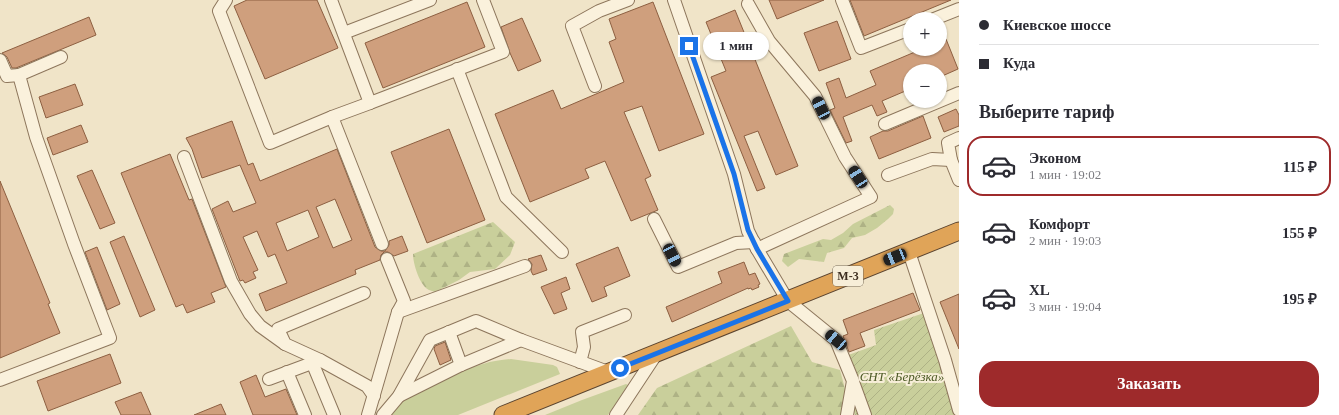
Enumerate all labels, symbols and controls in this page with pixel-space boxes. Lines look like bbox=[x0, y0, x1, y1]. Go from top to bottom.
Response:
map controls bbox=[903, 12, 947, 108]
button: + bbox=[903, 12, 947, 56]
text: Киевское шоссе bbox=[1003, 17, 1111, 33]
callout: 1 мин bbox=[703, 32, 769, 60]
route end bbox=[680, 37, 698, 55]
text: 1 мин bbox=[719, 38, 753, 53]
text: Куда bbox=[1003, 55, 1035, 71]
button: − bbox=[903, 64, 947, 108]
car bbox=[810, 95, 832, 121]
text: Выберите тариф bbox=[979, 102, 1114, 122]
icon: car bbox=[981, 148, 1017, 184]
text: Эконом bbox=[1029, 150, 1081, 166]
text: 115 ₽ bbox=[1283, 159, 1317, 175]
car bbox=[846, 164, 870, 190]
text: 1 мин · 19:02 bbox=[1029, 167, 1101, 182]
icon: car bbox=[981, 214, 1017, 250]
text: Комфорт bbox=[1029, 216, 1090, 232]
text: 155 ₽ bbox=[1282, 225, 1317, 241]
text: 2 мин · 19:03 bbox=[1029, 233, 1101, 248]
car bbox=[661, 242, 683, 268]
car bbox=[882, 247, 908, 267]
road number: М-3 bbox=[833, 266, 863, 286]
icon: car bbox=[981, 280, 1017, 316]
text: XL bbox=[1029, 282, 1050, 298]
text: 195 ₽ bbox=[1282, 291, 1317, 307]
text: 3 мин · 19:04 bbox=[1029, 299, 1101, 314]
car bbox=[823, 328, 849, 352]
route start bbox=[611, 359, 629, 377]
button: Заказать bbox=[979, 361, 1319, 407]
park label: СНТ «Берёзка» bbox=[860, 369, 944, 384]

